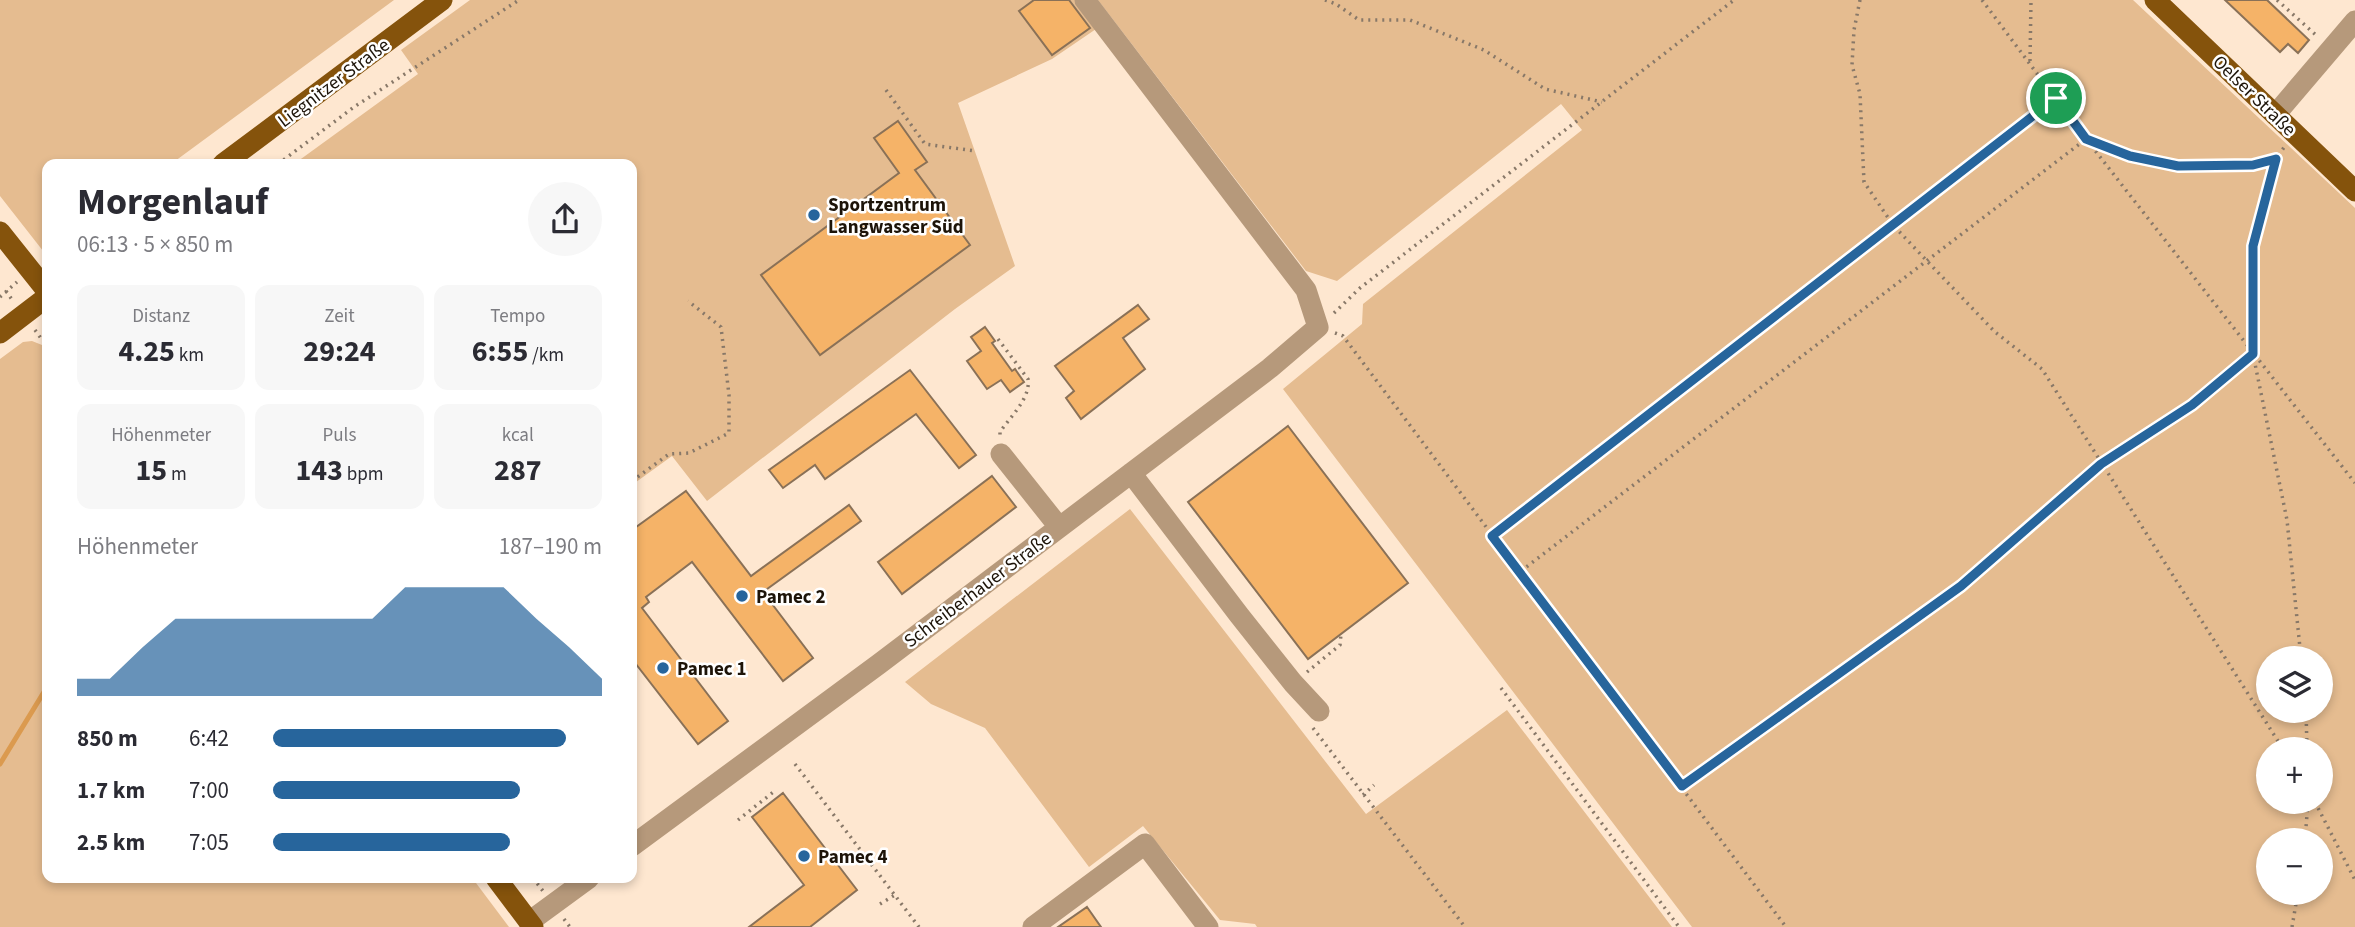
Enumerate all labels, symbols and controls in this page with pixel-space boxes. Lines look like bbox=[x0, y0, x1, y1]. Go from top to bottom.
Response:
street label: Liegnitzer Straße bbox=[272, 32, 396, 134]
street label: Oelser Straße bbox=[2206, 49, 2302, 143]
pin bbox=[2026, 68, 2086, 128]
icon: arrive bbox=[2037, 79, 2075, 117]
text: Morgenlauf bbox=[77, 175, 268, 229]
button: share bbox=[528, 182, 602, 256]
place label: Sportzentrum Langwasser Süd bbox=[828, 192, 964, 241]
marker: Sportzentrum Langwasser Süd bbox=[806, 207, 822, 223]
text: 06:13 · 5 × 850 m bbox=[77, 228, 233, 261]
text: Distanz bbox=[132, 303, 190, 330]
text: Zeit bbox=[324, 303, 355, 330]
text: Tempo bbox=[490, 303, 545, 330]
text: 4.25 bbox=[118, 330, 175, 373]
text: 29:24 bbox=[303, 330, 376, 373]
text: 6:55 bbox=[472, 330, 528, 373]
text: km bbox=[175, 342, 204, 369]
text: /km bbox=[528, 342, 564, 369]
text: Höhenmeter bbox=[111, 422, 211, 449]
text: Puls bbox=[323, 422, 356, 449]
text: kcal bbox=[502, 422, 534, 449]
text: 15 bbox=[136, 449, 167, 492]
text: 143 bbox=[295, 449, 343, 492]
text: 287 bbox=[494, 449, 542, 492]
text: m bbox=[167, 461, 187, 488]
text: bpm bbox=[343, 461, 384, 488]
street label: Schreiberhauer Straße bbox=[899, 526, 1057, 655]
text: Höhenmeter bbox=[77, 530, 198, 563]
text: 187–190 m bbox=[499, 530, 602, 563]
place label: Pamec 2 bbox=[756, 584, 826, 611]
marker: Pamec 2 bbox=[734, 588, 750, 604]
map controls bbox=[2256, 646, 2333, 905]
button: layers bbox=[2256, 646, 2333, 723]
place label: Pamec 1 bbox=[677, 656, 747, 683]
marker: Pamec 1 bbox=[655, 660, 671, 676]
text: 850 m bbox=[77, 722, 138, 755]
text: 6:42 bbox=[189, 722, 229, 755]
button: + bbox=[2256, 737, 2333, 814]
text: 1.7 km bbox=[77, 774, 145, 807]
text: 7:00 bbox=[189, 774, 229, 807]
text: 2.5 km bbox=[77, 826, 145, 859]
text: 7:05 bbox=[189, 826, 229, 859]
button: − bbox=[2256, 828, 2333, 905]
place label: Pamec 4 bbox=[818, 844, 888, 871]
marker: Pamec 4 bbox=[796, 848, 812, 864]

